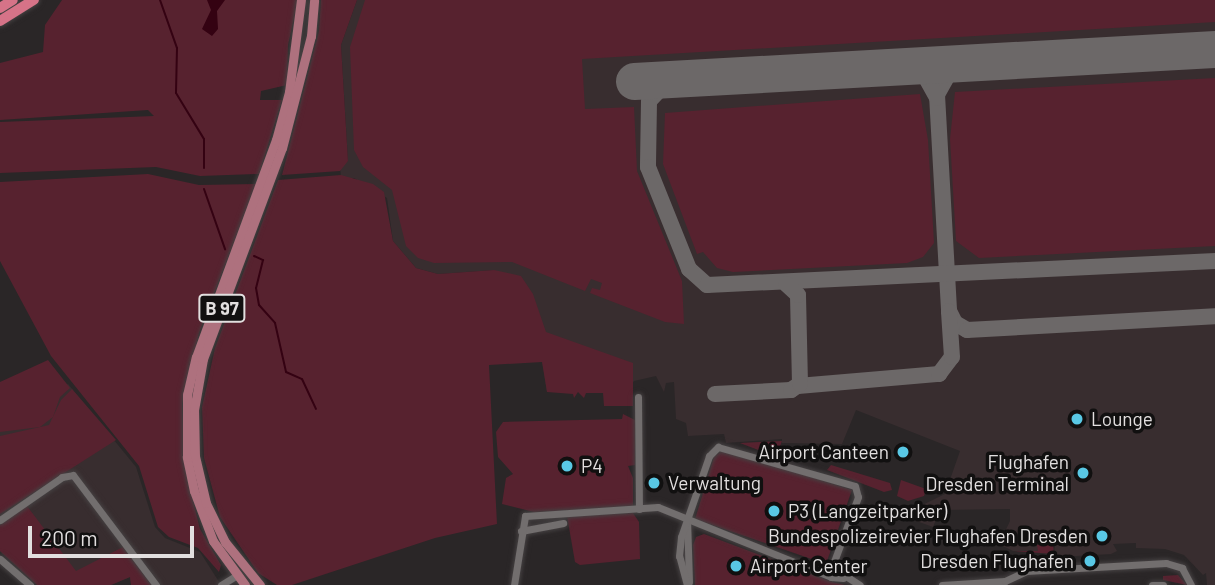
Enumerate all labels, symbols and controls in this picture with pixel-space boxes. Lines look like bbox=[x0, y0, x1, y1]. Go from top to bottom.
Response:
road number: B 97 bbox=[198, 294, 246, 322]
place label: Lounge bbox=[1091, 408, 1153, 430]
marker: Lounge bbox=[1069, 411, 1085, 427]
place label: Airport Canteen bbox=[759, 441, 889, 463]
marker: Airport Canteen bbox=[895, 444, 911, 460]
place label: Flughafen Dresden Terminal bbox=[925, 451, 1069, 495]
place label: P4 bbox=[581, 455, 603, 477]
marker: P4 bbox=[559, 458, 575, 474]
marker: Flughafen Dresden Terminal bbox=[1075, 465, 1091, 481]
place label: Verwaltung bbox=[668, 472, 761, 494]
marker: Verwaltung bbox=[646, 475, 662, 491]
place label: P3 (Langzeitparker) bbox=[788, 500, 947, 522]
marker: P3 (Langzeitparker) bbox=[766, 503, 782, 519]
scale bar bbox=[32, 512, 198, 556]
text: 200 m bbox=[41, 525, 98, 550]
place label: Bundespolizeirevier Flughafen Dresden bbox=[768, 525, 1088, 547]
marker: Bundespolizeirevier Flughafen Dresden bbox=[1094, 528, 1110, 544]
place label: Dresden Flughafen bbox=[920, 550, 1074, 572]
marker: Dresden Flughafen bbox=[1080, 551, 1100, 571]
place label: Airport Center bbox=[750, 555, 867, 577]
marker: Airport Center bbox=[728, 558, 744, 574]

